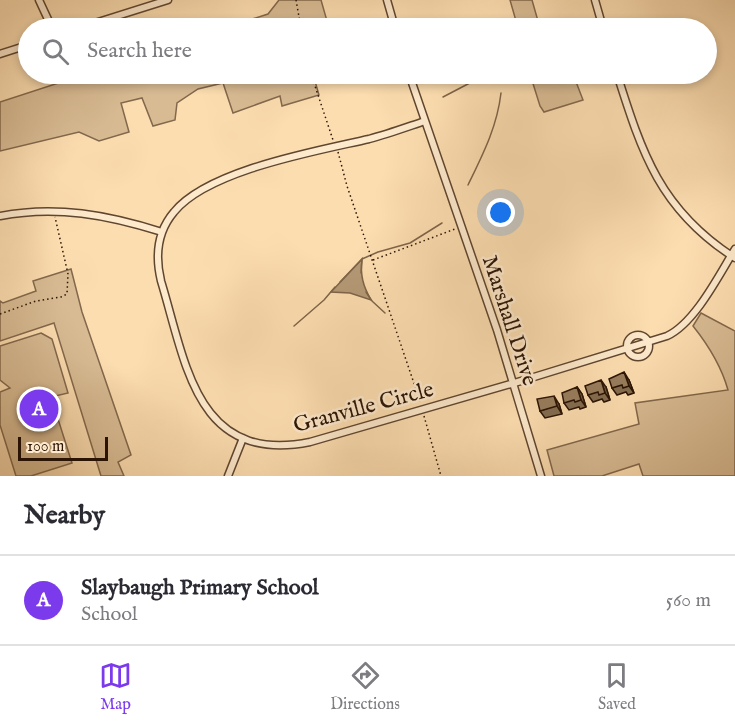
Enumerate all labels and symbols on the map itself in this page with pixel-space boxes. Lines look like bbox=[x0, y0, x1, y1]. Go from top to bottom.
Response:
your location bbox=[486, 198, 515, 227]
street label: Marshall Drive bbox=[475, 252, 543, 389]
street label: Granville Circle bbox=[290, 376, 437, 440]
pin: A bbox=[20, 386, 58, 432]
scale bar bbox=[18, 434, 108, 462]

